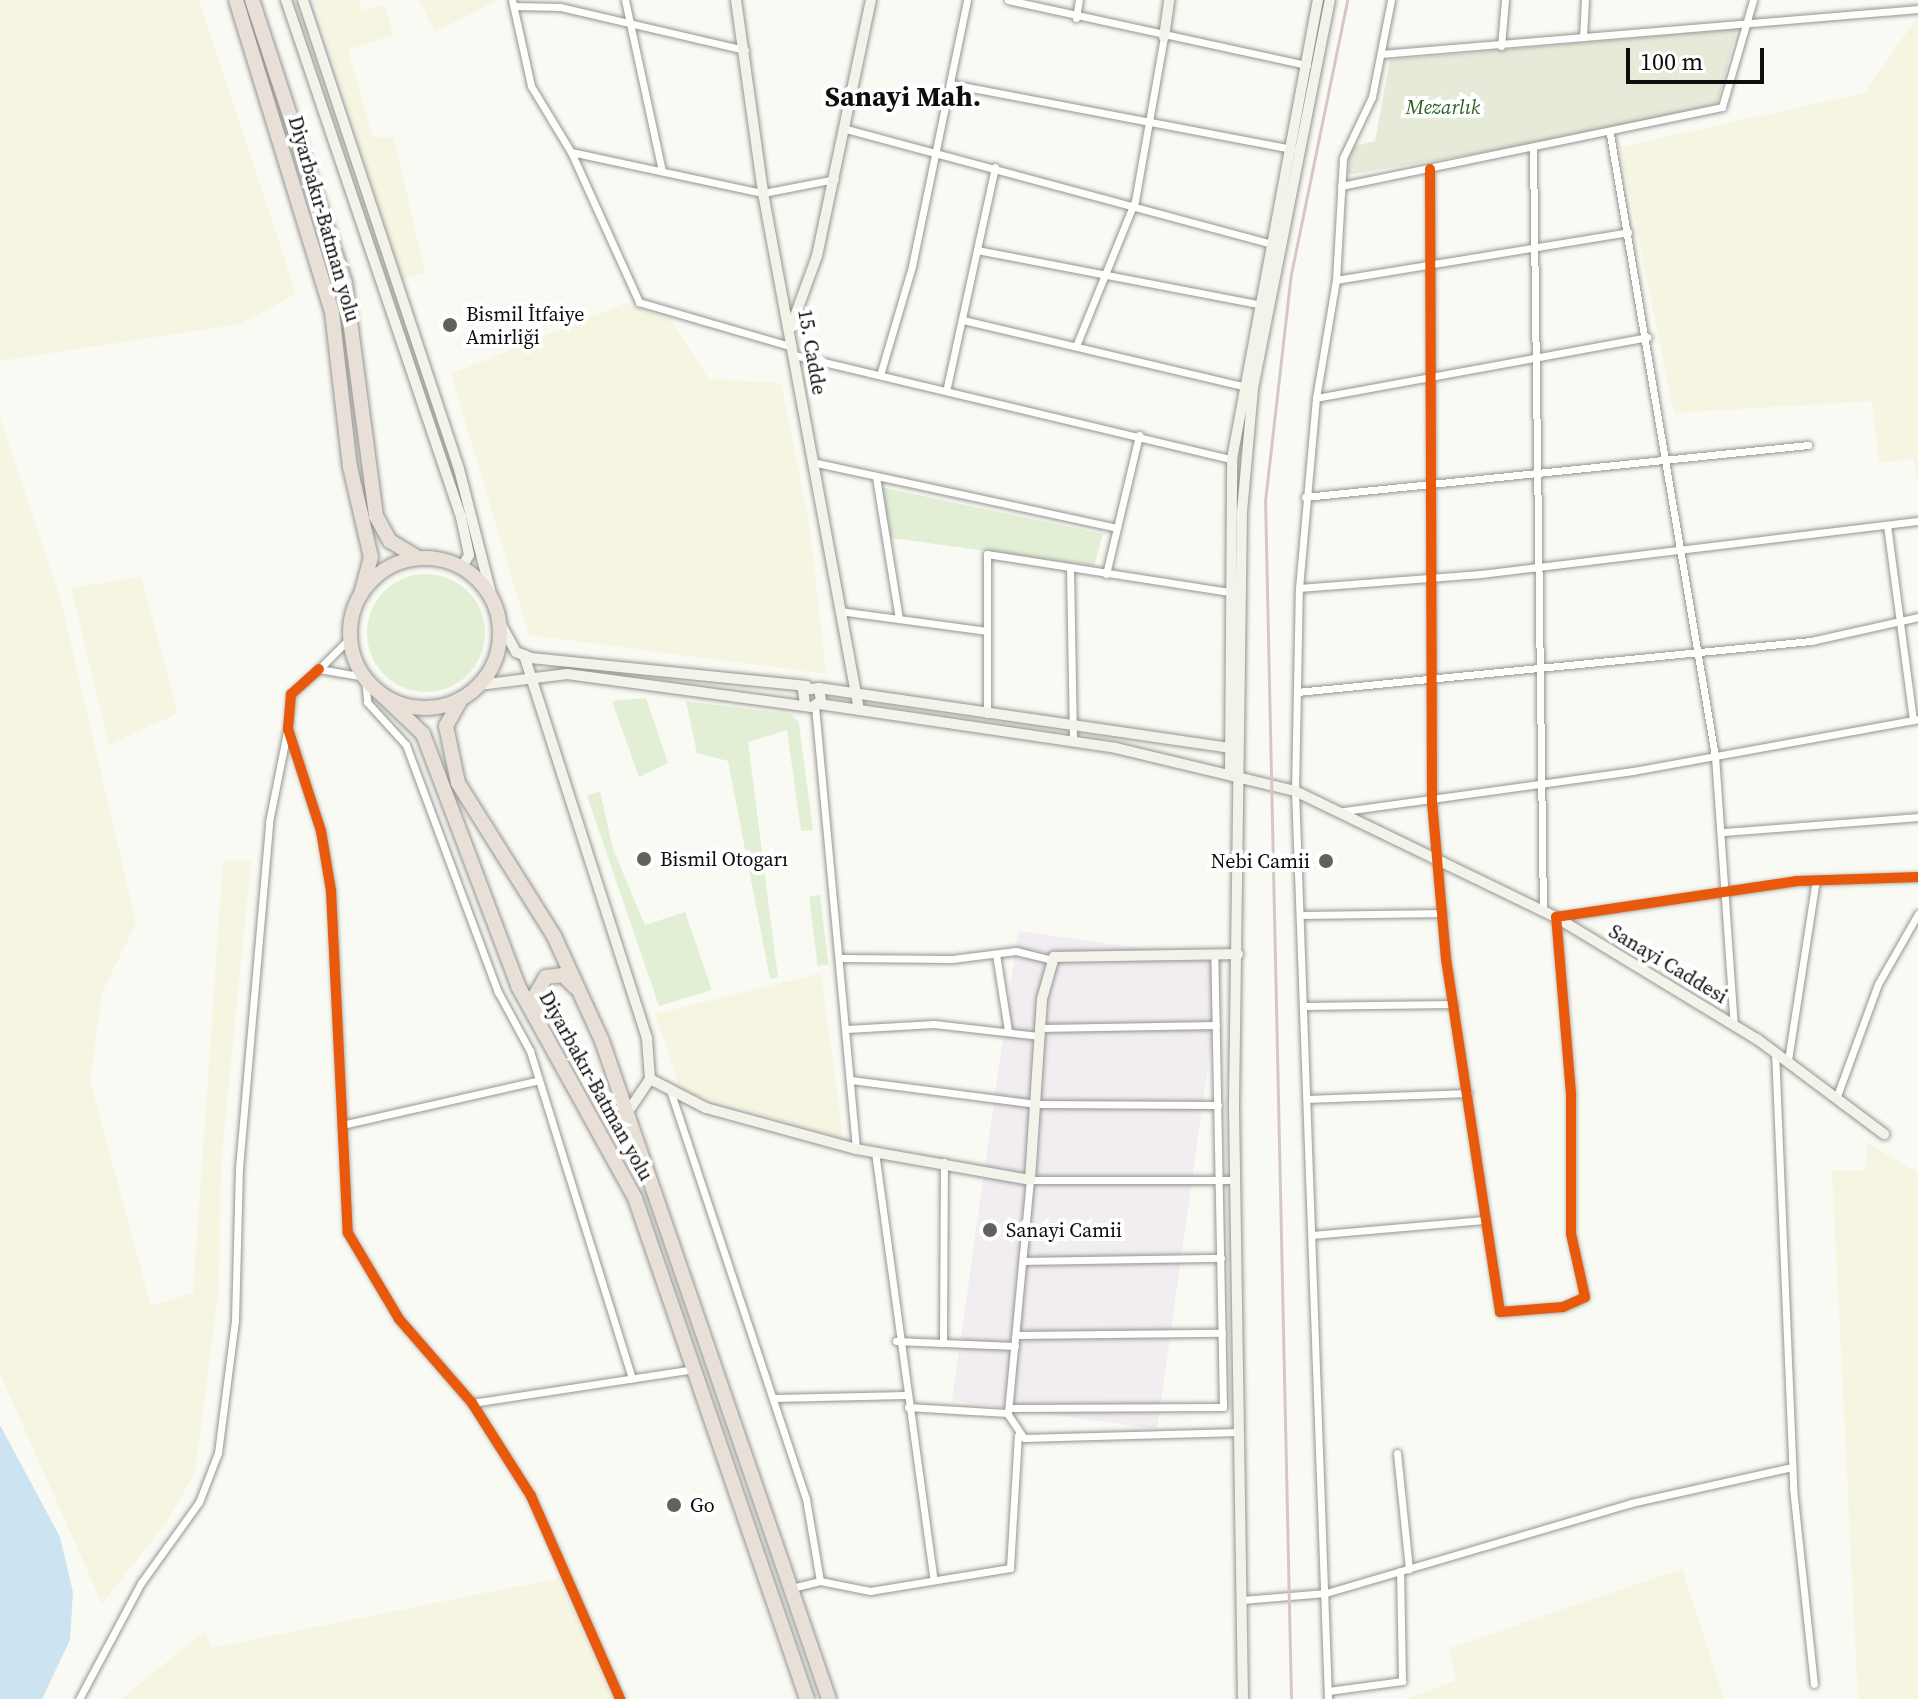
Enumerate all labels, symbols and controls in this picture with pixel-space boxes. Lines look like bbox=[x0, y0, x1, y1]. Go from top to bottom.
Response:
scale bar bbox=[1630, 32, 1768, 82]
text: 100 m bbox=[1640, 45, 1703, 78]
district label: Sanayi Mah. bbox=[825, 79, 981, 113]
park label: Mezarlık bbox=[1406, 95, 1480, 119]
street label: Diyarbakır-Batman yolu bbox=[283, 113, 365, 325]
place label: Bismil İtfaiye Amirliği bbox=[466, 302, 584, 349]
street label: 15. Cadde bbox=[793, 307, 831, 397]
marker: Bismil İtfaiye Amirliği bbox=[441, 316, 459, 334]
place label: Bismil Otogarı bbox=[660, 847, 788, 871]
place label: Nebi Camii bbox=[1211, 849, 1310, 873]
marker: Bismil Otogarı bbox=[635, 850, 653, 868]
marker: Nebi Camii bbox=[1317, 852, 1335, 870]
street label: Sanayi Caddesi bbox=[1605, 919, 1731, 1009]
street label: Diyarbakır-Batman yolu bbox=[534, 987, 658, 1185]
place label: Sanayi Camii bbox=[1006, 1218, 1122, 1242]
marker: Sanayi Camii bbox=[981, 1221, 999, 1239]
place label: Go bbox=[690, 1493, 715, 1517]
marker: Go bbox=[665, 1496, 683, 1514]

